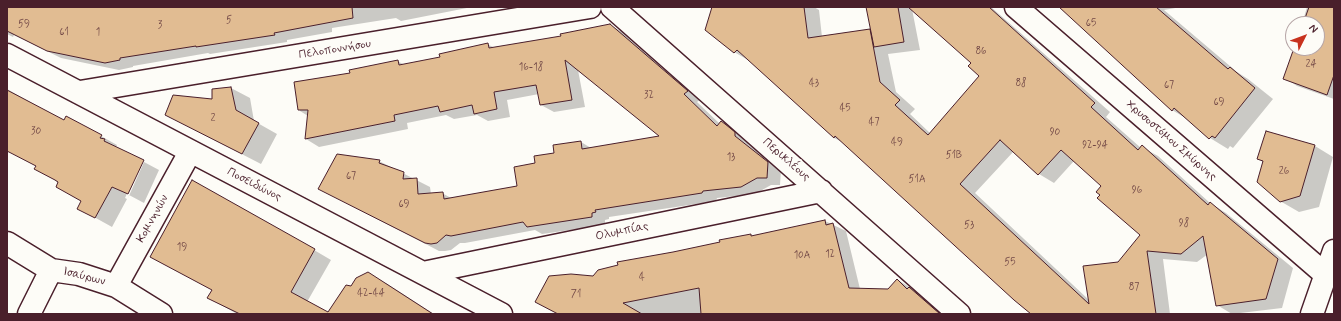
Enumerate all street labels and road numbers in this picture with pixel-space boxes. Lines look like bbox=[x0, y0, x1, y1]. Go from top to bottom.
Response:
street label: Πελοποννήσου bbox=[298, 37, 372, 63]
street label: Χρυσοστόμου Σμύρνης bbox=[1123, 98, 1219, 184]
street label: Περικλέους bbox=[759, 135, 813, 185]
street label: Ποσειδώνος bbox=[224, 165, 284, 205]
street label: Κομνηνών bbox=[134, 192, 172, 246]
street label: Ολυμπίας bbox=[594, 219, 650, 245]
street label: Ισαύρων bbox=[61, 265, 107, 289]

